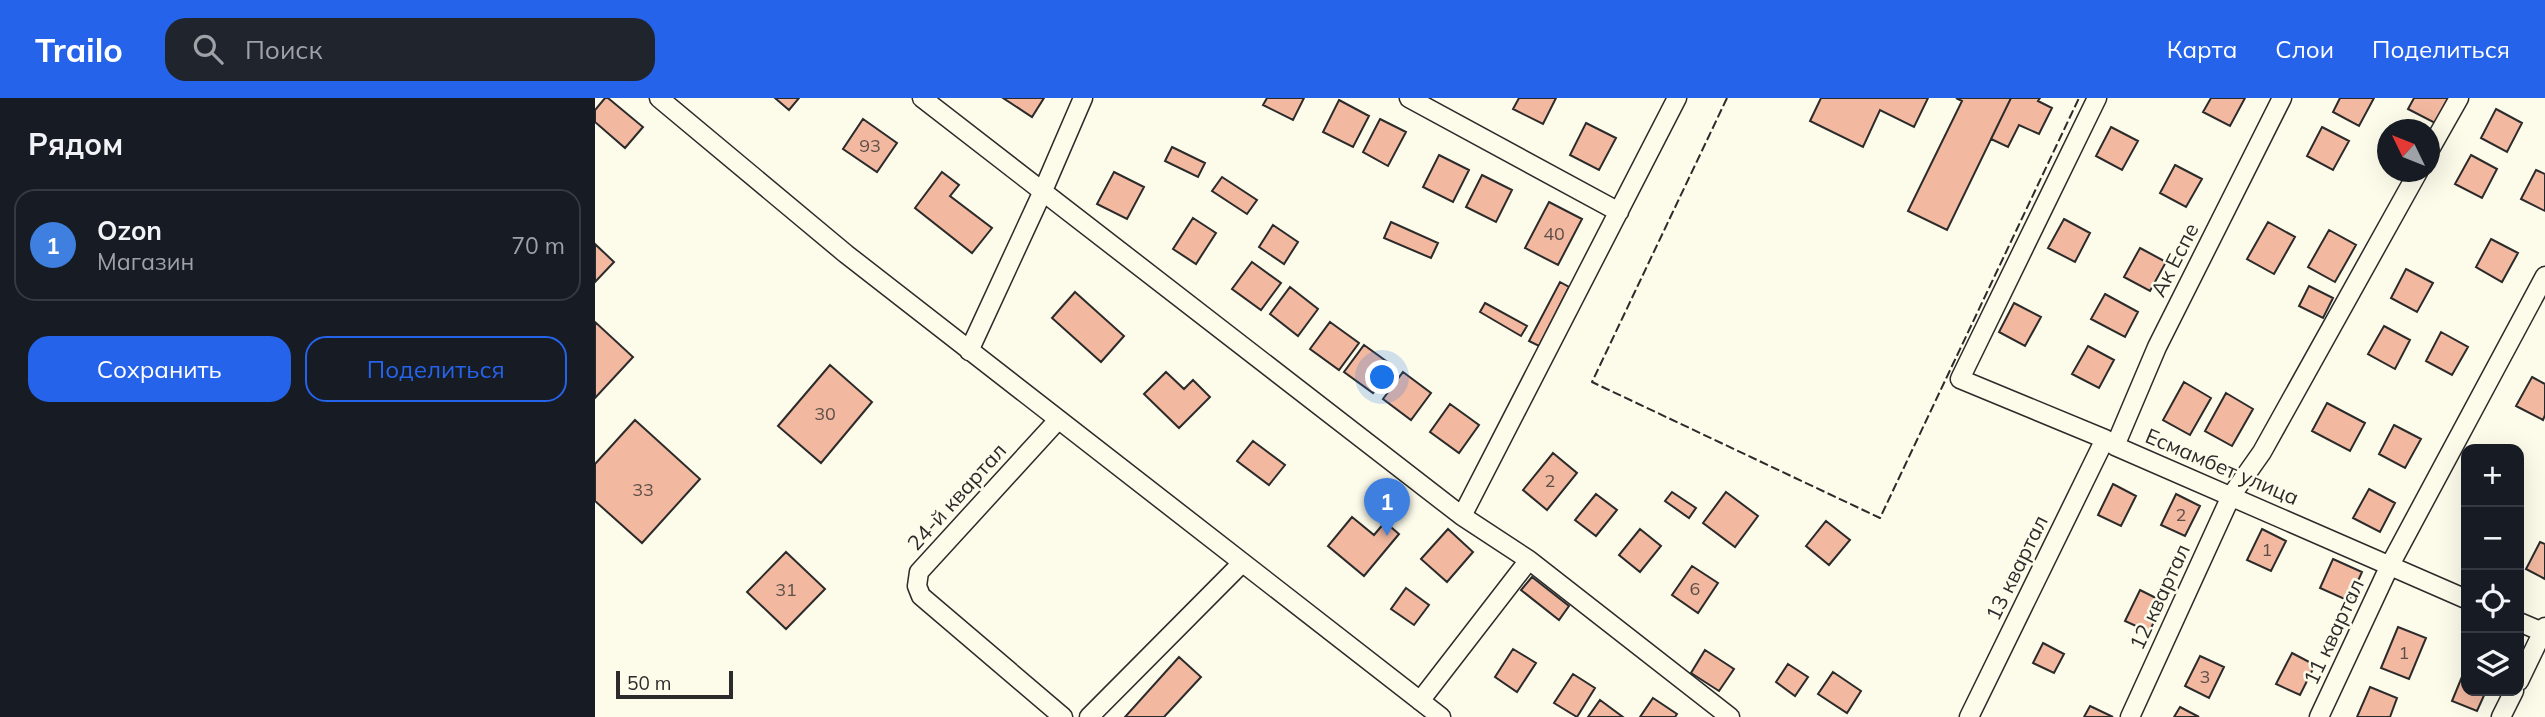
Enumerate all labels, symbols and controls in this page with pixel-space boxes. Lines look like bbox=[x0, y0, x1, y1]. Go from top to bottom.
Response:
search box bbox=[165, 18, 655, 81]
text: Trailo bbox=[35, 29, 123, 70]
icon: search bbox=[189, 30, 227, 68]
text: Поиск bbox=[245, 33, 322, 66]
text: Карта bbox=[2167, 34, 2237, 64]
text: Слои bbox=[2275, 34, 2334, 64]
text: Поделиться bbox=[2372, 34, 2510, 64]
north arrow bbox=[2377, 119, 2440, 182]
text: Рядом bbox=[28, 125, 123, 163]
house number: 93 bbox=[859, 134, 881, 157]
text: Ozon bbox=[97, 214, 162, 247]
street label: Ак Еспе bbox=[2145, 218, 2204, 301]
house number: 40 bbox=[1543, 222, 1565, 245]
text: 1 bbox=[46, 231, 60, 260]
text: 70 m bbox=[511, 231, 565, 260]
text: Магазин bbox=[97, 247, 194, 276]
button: Сохранить bbox=[28, 336, 291, 402]
button: Поделиться bbox=[305, 336, 567, 402]
your location bbox=[1365, 360, 1399, 394]
house number: 30 bbox=[814, 402, 836, 425]
street label: Есмамбет улица bbox=[2142, 422, 2303, 510]
street label: 24-й квартал bbox=[901, 437, 1011, 555]
map controls bbox=[2461, 444, 2524, 696]
button: + bbox=[2461, 444, 2524, 507]
house number: 2 bbox=[1545, 469, 1555, 492]
house number: 33 bbox=[632, 478, 654, 501]
pin: 1 bbox=[1364, 478, 1410, 536]
house number: 2 bbox=[2176, 503, 2186, 526]
button: − bbox=[2461, 507, 2524, 570]
street label: 13 квартал bbox=[1979, 511, 2053, 624]
house number: 1 bbox=[2262, 538, 2272, 561]
street label: 12 квартал bbox=[2123, 539, 2195, 654]
button: locate bbox=[2461, 570, 2524, 633]
street label: 11 квартал bbox=[2297, 574, 2369, 689]
house number: 6 bbox=[1690, 577, 1700, 600]
house number: 31 bbox=[775, 578, 797, 601]
button: layers bbox=[2461, 633, 2524, 696]
house number: 1 bbox=[2399, 641, 2409, 664]
house number: 3 bbox=[2200, 665, 2210, 688]
scale bar bbox=[616, 668, 733, 700]
text: 50 m bbox=[627, 671, 671, 695]

